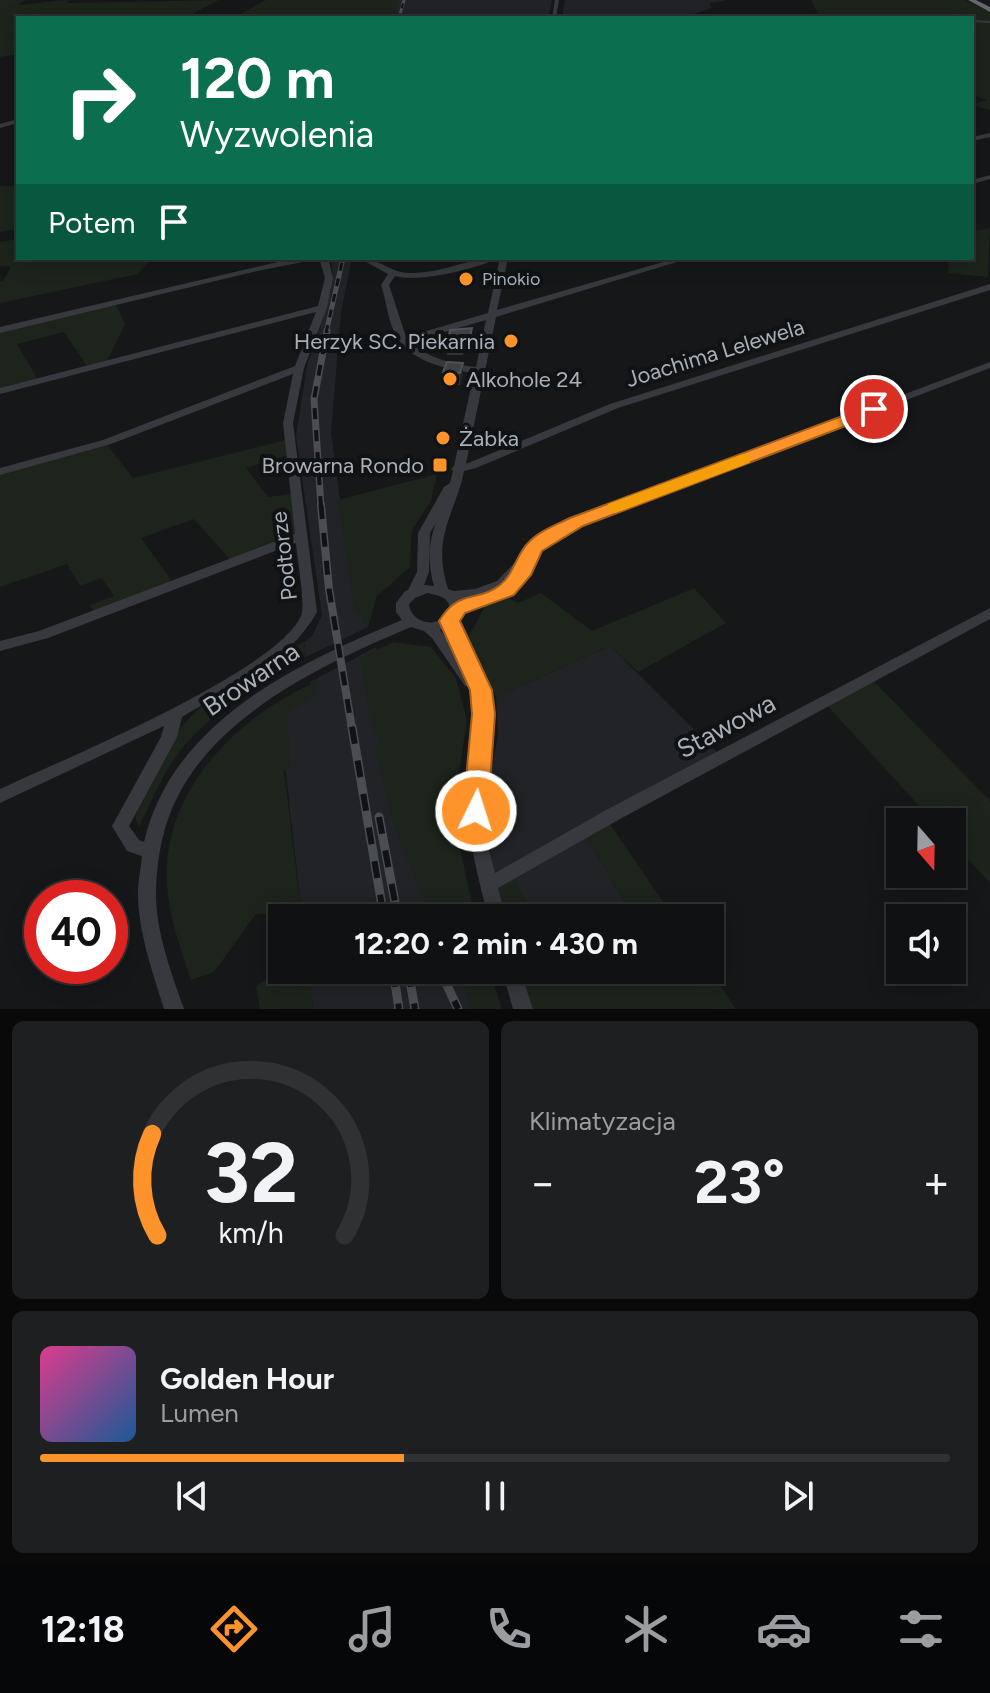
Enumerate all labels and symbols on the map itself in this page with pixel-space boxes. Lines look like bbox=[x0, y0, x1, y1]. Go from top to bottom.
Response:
place label: Pinokio bbox=[482, 268, 540, 290]
marker: Pinokio bbox=[457, 270, 475, 288]
street label: Joachima Lelewela bbox=[623, 313, 807, 393]
place label: Herzyk SC. Piekarnia bbox=[294, 328, 495, 355]
marker: Herzyk SC. Piekarnia bbox=[502, 332, 520, 350]
place label: Alkohole 24 bbox=[466, 366, 582, 393]
marker: Alkohole 24 bbox=[441, 370, 459, 388]
pin bbox=[840, 375, 908, 443]
place label: Żabka bbox=[459, 425, 519, 452]
marker: Żabka bbox=[434, 429, 452, 447]
place label: Browarna Rondo bbox=[262, 452, 424, 479]
marker: Browarna Rondo bbox=[431, 456, 449, 474]
street label: Podtorze bbox=[265, 510, 303, 602]
street label: Browarna bbox=[197, 635, 305, 723]
street label: Stawowa bbox=[671, 687, 781, 765]
position arrow bbox=[434, 769, 518, 853]
north arrow bbox=[886, 808, 966, 888]
speed limit sign: 40 bbox=[24, 880, 128, 984]

